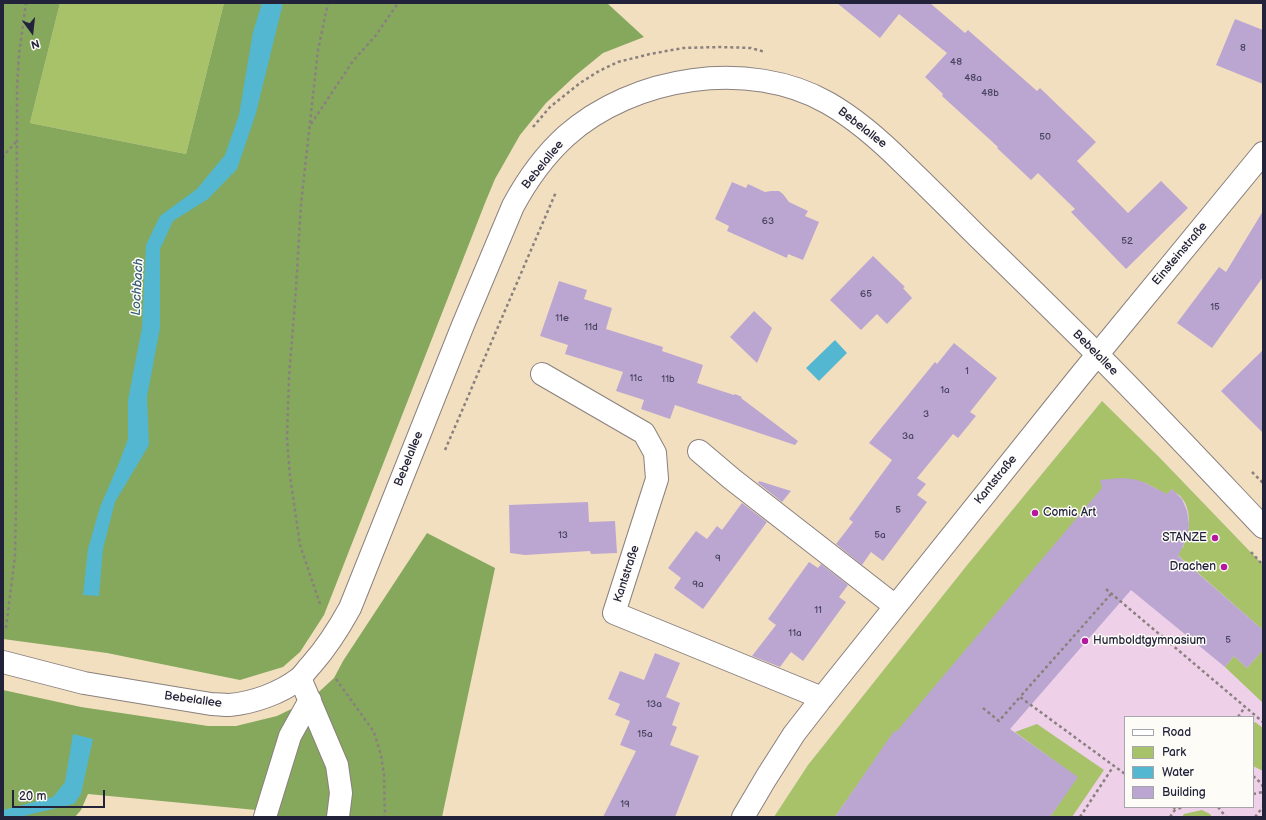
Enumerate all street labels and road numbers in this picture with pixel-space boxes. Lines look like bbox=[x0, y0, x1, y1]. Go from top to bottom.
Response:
street label: Bebelallee bbox=[835, 104, 889, 152]
street label: Bebelallee bbox=[519, 138, 567, 192]
street label: Einsteinstraße bbox=[1149, 220, 1211, 288]
street label: Bebelallee bbox=[1069, 327, 1121, 379]
street label: Bebelallee bbox=[391, 429, 427, 489]
street label: Kantstraße bbox=[972, 453, 1020, 507]
street label: Kantstraße bbox=[611, 544, 643, 604]
street label: Bebelallee bbox=[163, 689, 223, 711]

